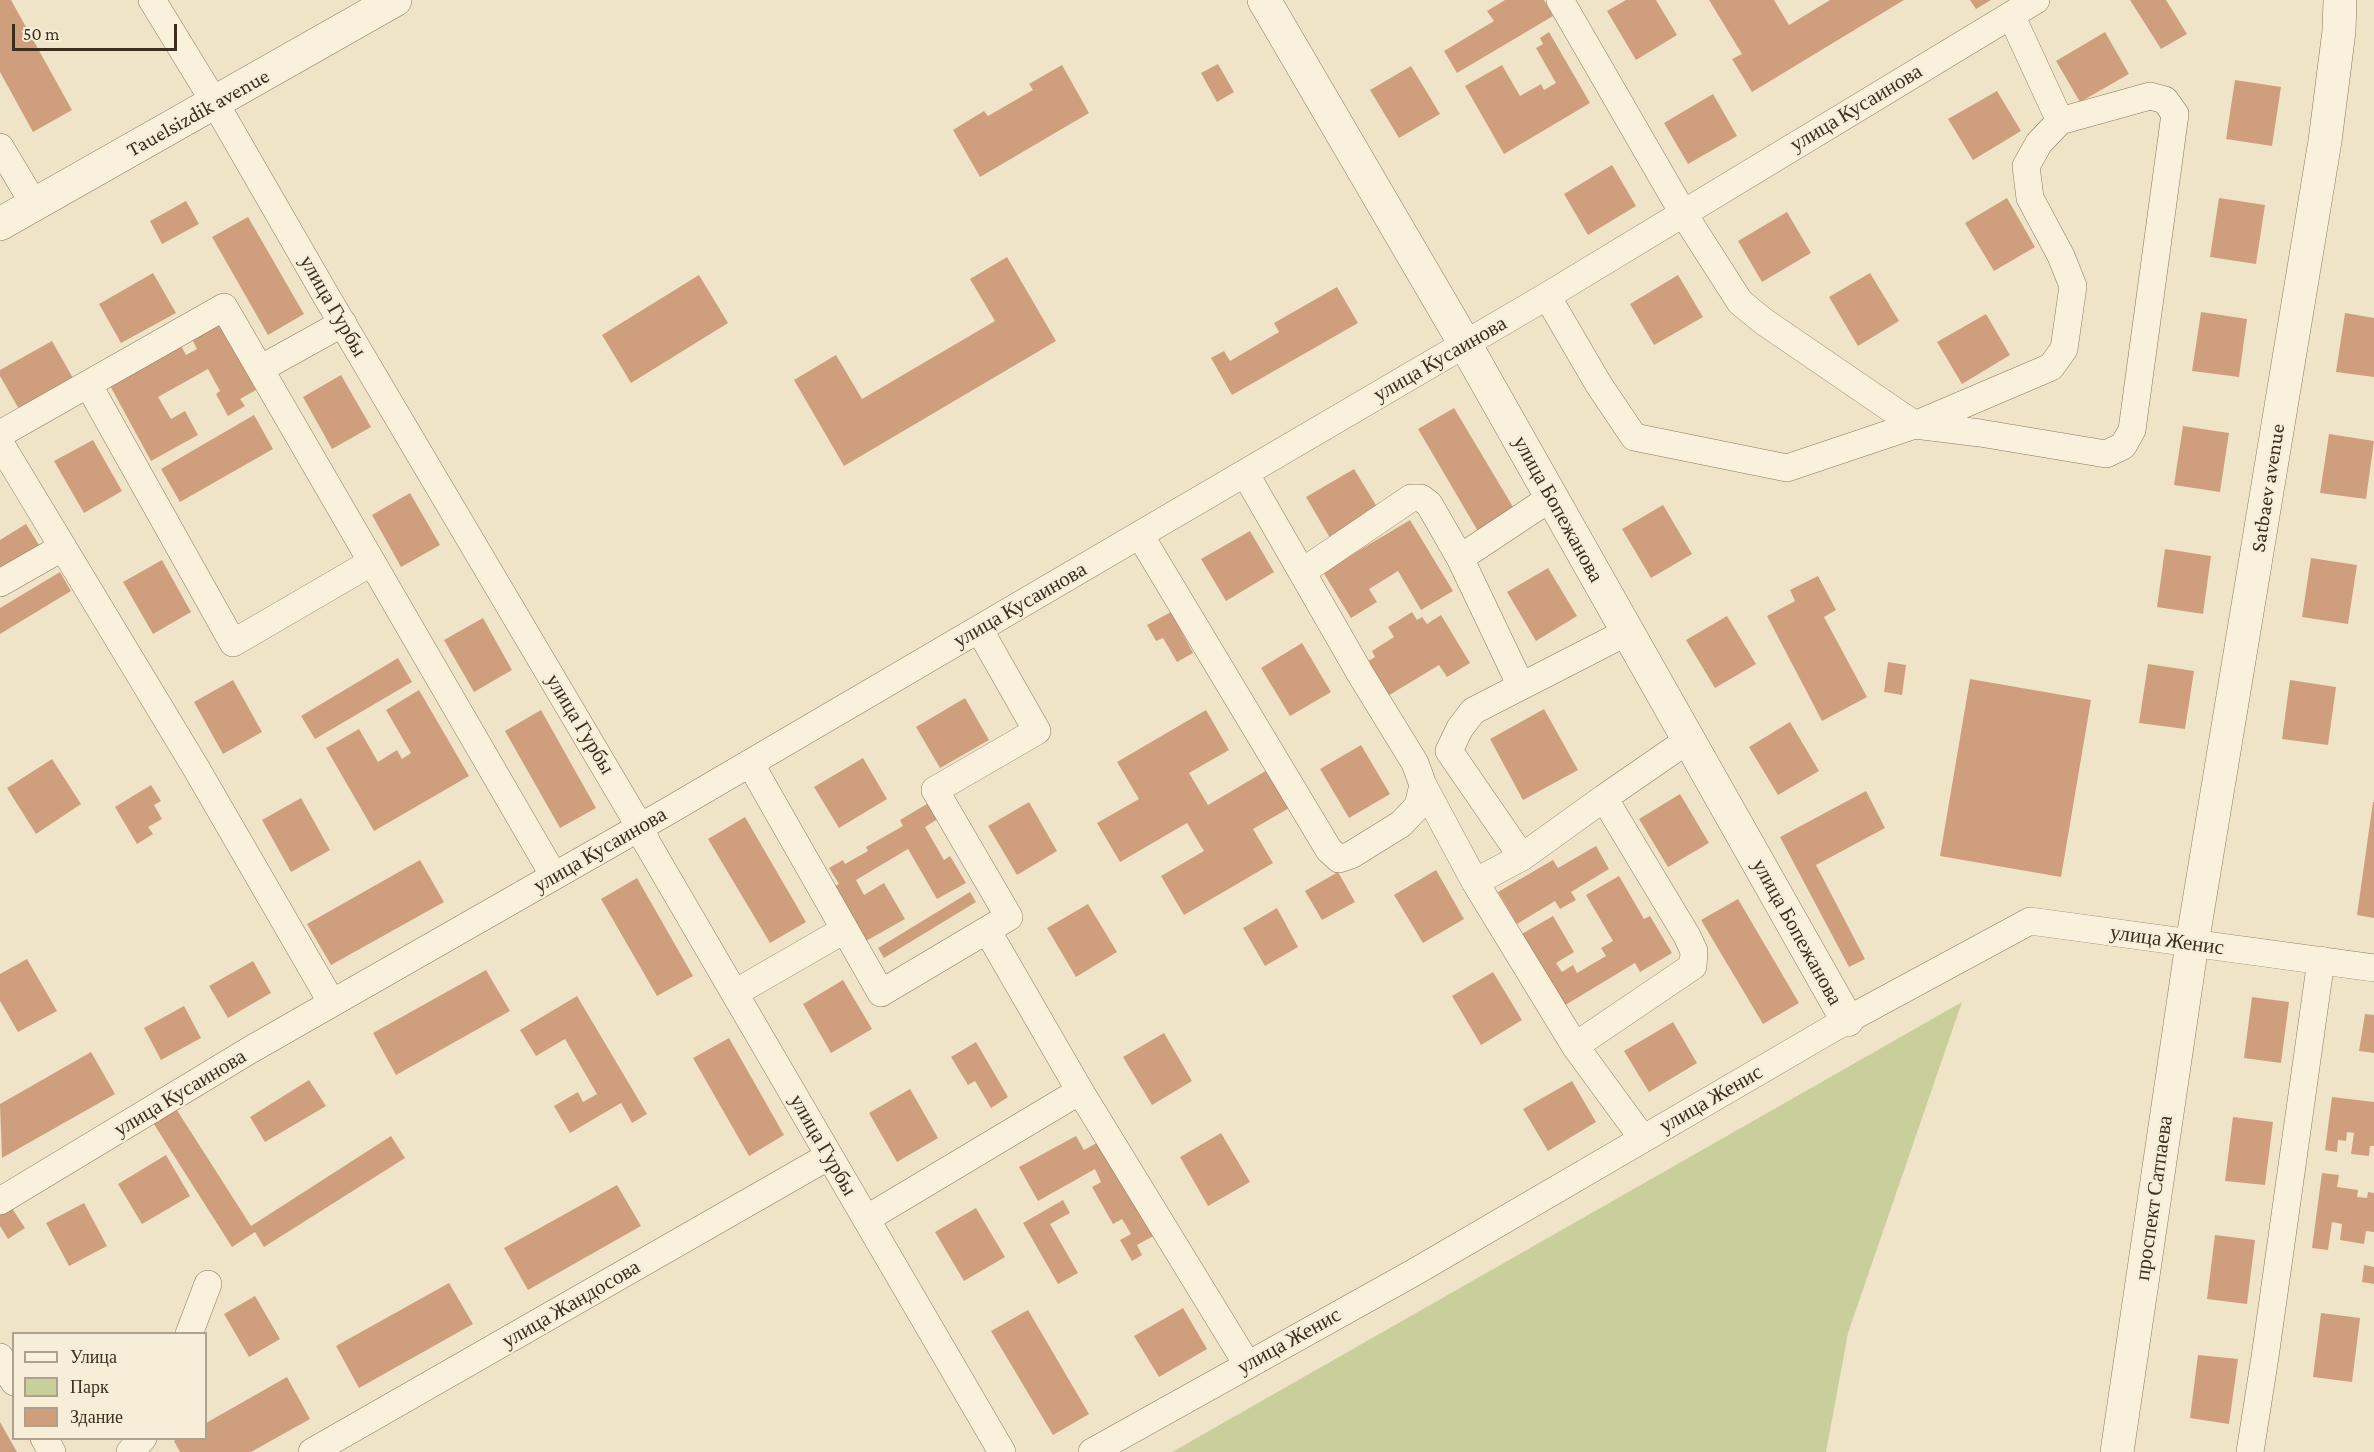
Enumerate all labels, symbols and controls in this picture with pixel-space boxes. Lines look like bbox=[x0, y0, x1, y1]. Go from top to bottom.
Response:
scale bar bbox=[15, 12, 180, 50]
text: 50 m bbox=[23, 24, 60, 44]
street label: улица Кусаинова bbox=[1785, 59, 1927, 157]
street label: Tauelsizdik avenue bbox=[122, 63, 274, 163]
street label: улица Гурбы bbox=[294, 251, 372, 361]
street label: улица Кусаинова bbox=[1369, 311, 1511, 407]
street label: Satbaev avenue bbox=[2245, 422, 2291, 554]
street label: улица Бопежанова bbox=[1507, 431, 1609, 587]
street label: улица Кусаинова bbox=[949, 557, 1091, 653]
street label: улица Гурбы bbox=[540, 669, 620, 779]
street label: улица Кусаинова bbox=[529, 802, 671, 898]
street label: улица Бопежанова bbox=[1746, 854, 1848, 1010]
street label: улица Женис bbox=[2108, 920, 2226, 960]
street label: улица Кусаинова bbox=[109, 1044, 251, 1142]
street label: улица Женис bbox=[1655, 1059, 1767, 1139]
street label: улица Гурбы bbox=[784, 1090, 862, 1200]
street label: проспект Сатпаева bbox=[2130, 1114, 2178, 1282]
street label: улица Жандосова bbox=[498, 1254, 644, 1354]
street label: улица Женис bbox=[1233, 1302, 1345, 1380]
legend bbox=[12, 1332, 207, 1440]
text: Улица bbox=[70, 1347, 117, 1367]
text: Парк bbox=[70, 1377, 109, 1397]
text: Здание bbox=[70, 1407, 123, 1427]

